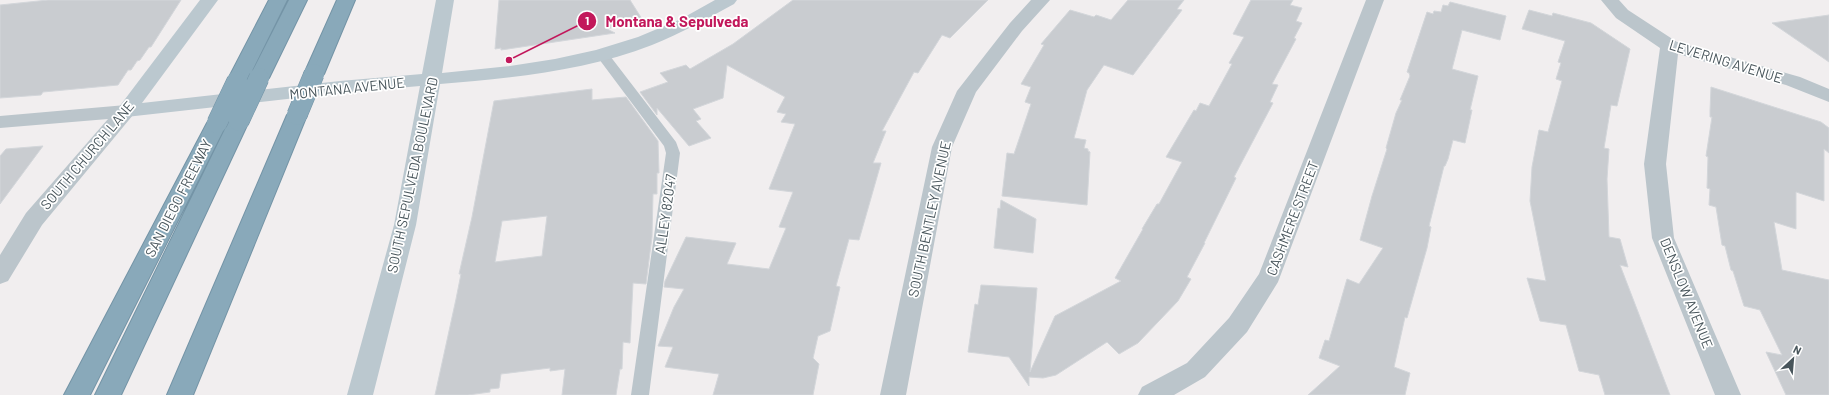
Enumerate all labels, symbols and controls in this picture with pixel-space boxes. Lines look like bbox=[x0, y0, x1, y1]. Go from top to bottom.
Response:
callout: Montana & Sepulveda bbox=[577, 8, 756, 35]
text: Montana & Sepulveda bbox=[606, 12, 749, 30]
text: 1 bbox=[585, 13, 589, 27]
street label: LEVERING AVENUE bbox=[1667, 36, 1785, 86]
street label: MONTANA AVENUE bbox=[288, 73, 406, 103]
street label: SOUTH SEPULVEDA BOULEVARD bbox=[383, 76, 441, 274]
street label: SOUTH CHURCH LANE bbox=[37, 97, 137, 213]
street label: SAN DIEGO FREEWAY bbox=[141, 136, 215, 260]
street label: SOUTH BENTLEY AVENUE bbox=[904, 139, 954, 299]
street label: CASHMERE STREET bbox=[1262, 158, 1322, 278]
street label: ALLEY 82047 bbox=[651, 173, 679, 255]
street label: DENSLOW AVENUE bbox=[1657, 235, 1717, 351]
north arrow bbox=[1773, 339, 1813, 379]
text: N bbox=[1791, 342, 1804, 357]

